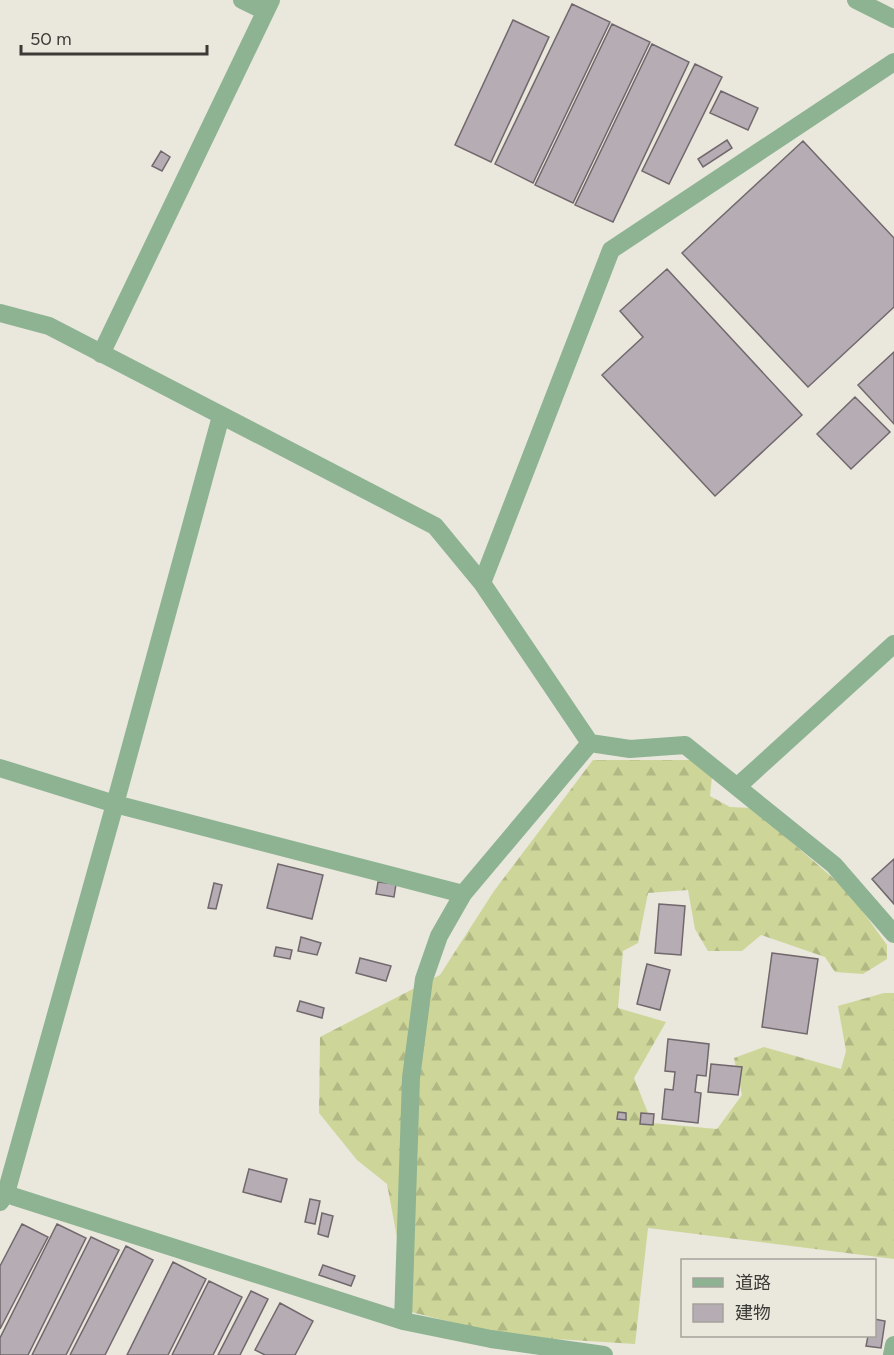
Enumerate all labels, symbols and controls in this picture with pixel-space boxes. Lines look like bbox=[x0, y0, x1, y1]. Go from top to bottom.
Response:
scale bar bbox=[21, 18, 207, 56]
text: 50 m bbox=[30, 28, 72, 50]
legend bbox=[681, 1259, 876, 1337]
text: 道路 bbox=[735, 1272, 771, 1294]
text: 建物 bbox=[735, 1302, 771, 1324]

